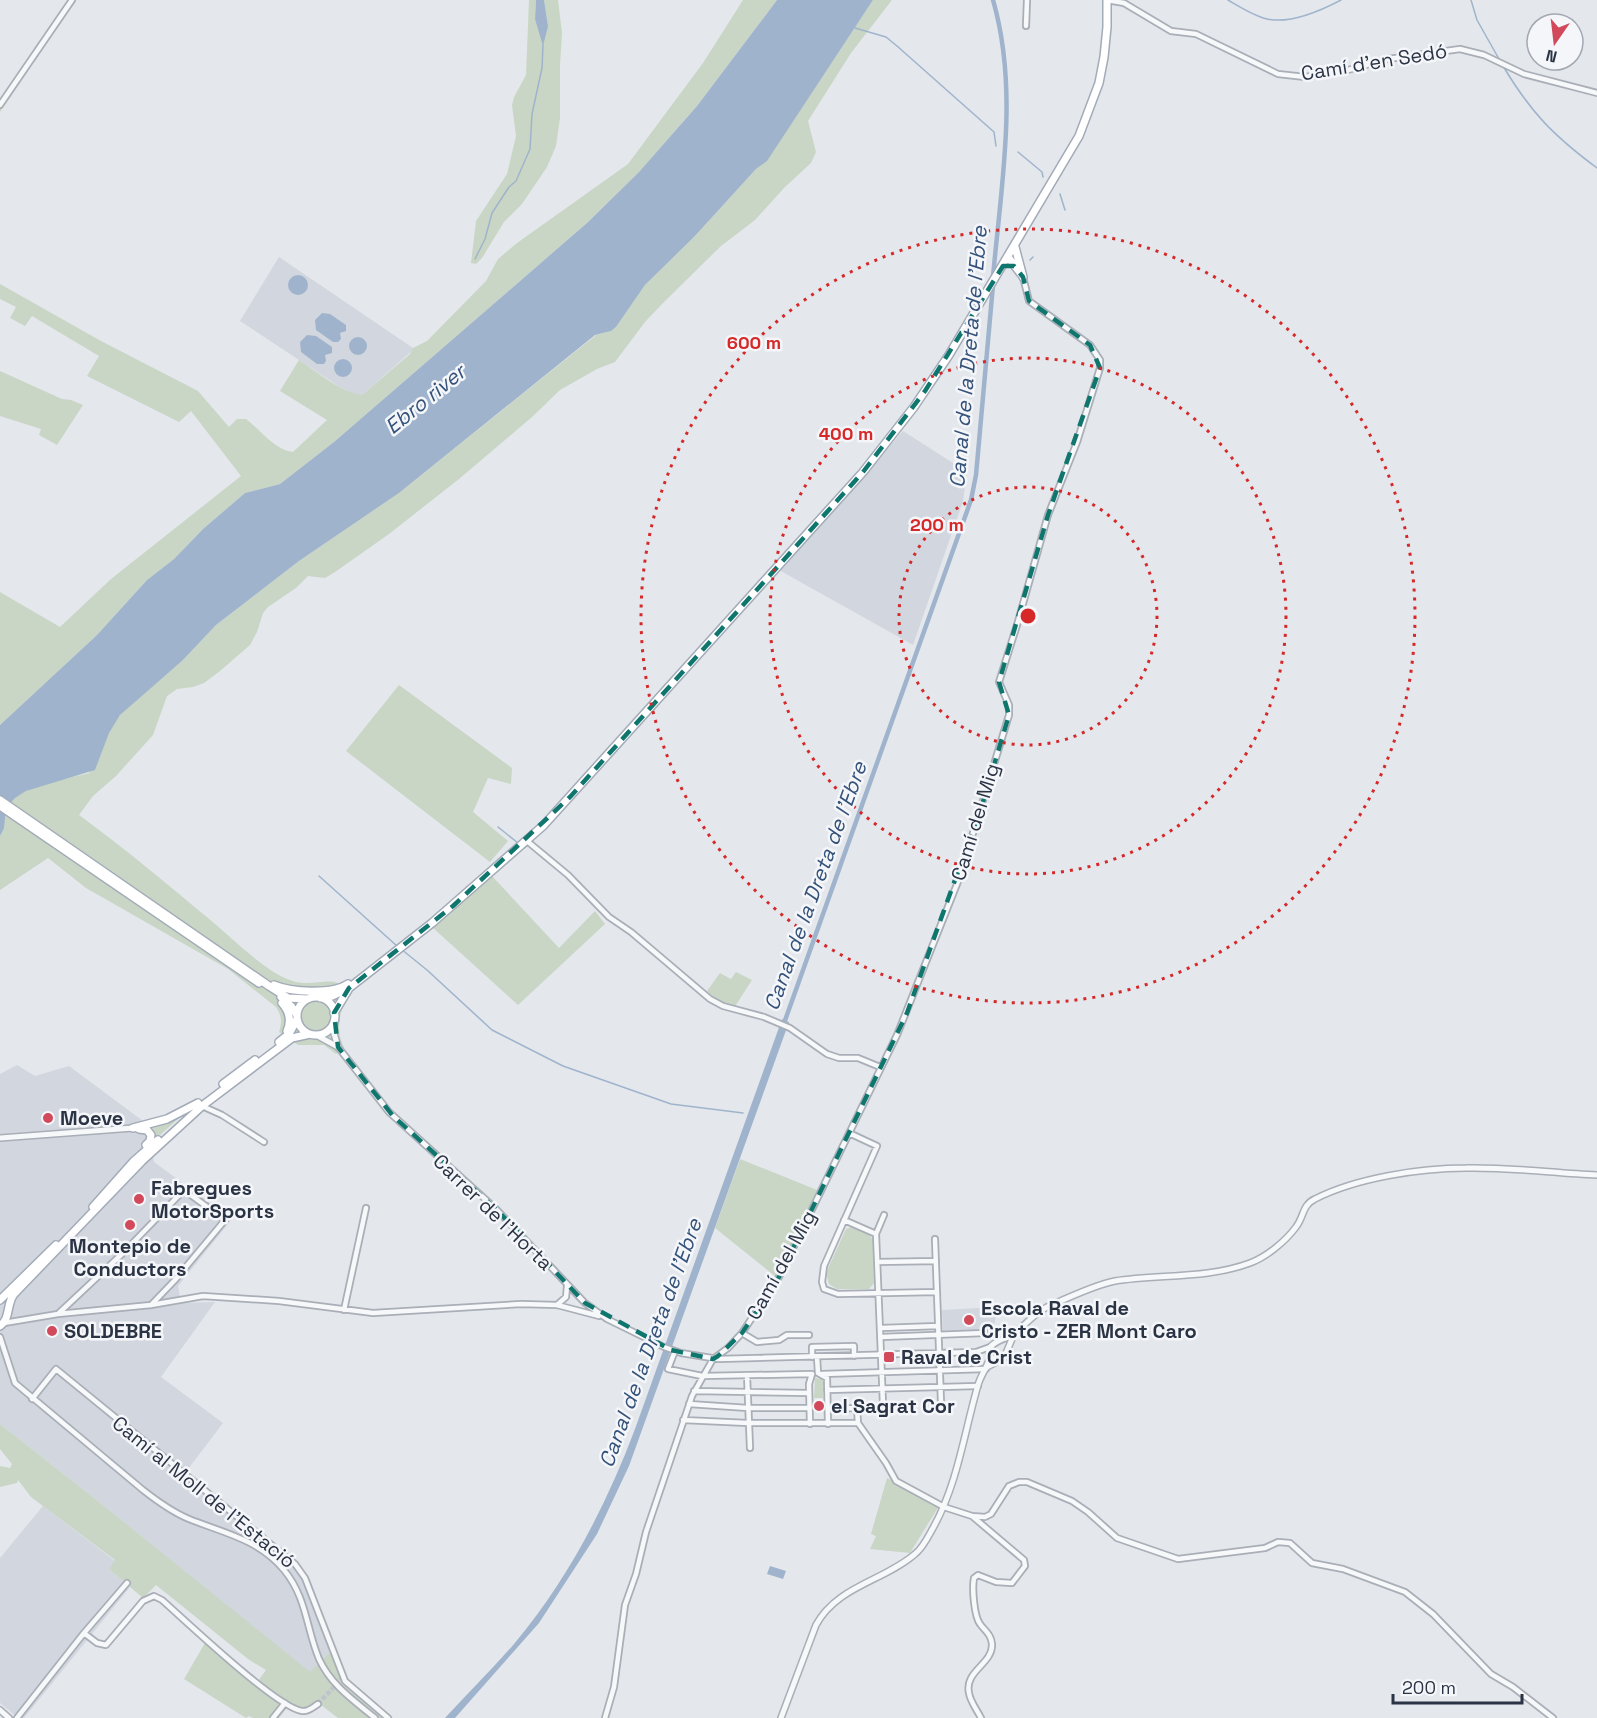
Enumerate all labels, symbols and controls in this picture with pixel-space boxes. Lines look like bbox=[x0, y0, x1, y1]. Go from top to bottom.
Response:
north arrow bbox=[1525, 12, 1585, 72]
street label: Camí d'en Sedó bbox=[1299, 38, 1449, 86]
text: N bbox=[1544, 45, 1559, 68]
water label: Canal de la Dreta de l'Ebre bbox=[943, 223, 993, 489]
text: 600 m bbox=[727, 331, 781, 354]
water label: Ebro river bbox=[379, 357, 472, 440]
text: 400 m bbox=[819, 422, 873, 445]
text: 200 m bbox=[910, 513, 964, 536]
centre of rings bbox=[1018, 606, 1038, 626]
water label: Canal de la Dreta de l'Ebre bbox=[757, 757, 873, 1014]
street label: Camí del Mig bbox=[945, 760, 1005, 884]
place label: Moeve bbox=[60, 1105, 123, 1131]
marker: Moeve bbox=[41, 1111, 55, 1125]
street label: Carrer de l'Horta bbox=[427, 1148, 559, 1276]
place label: Fabregues MotorSports bbox=[151, 1175, 274, 1224]
marker: Fabregues MotorSports bbox=[132, 1192, 146, 1206]
street label: Camí del Mig bbox=[740, 1206, 822, 1324]
water label: Canal de la Dreta de l'Ebre bbox=[592, 1214, 708, 1471]
marker: Montepio de Conductors bbox=[123, 1218, 137, 1232]
place label: Montepio de Conductors bbox=[69, 1233, 191, 1282]
place label: Escola Raval de Cristo - ZER Mont Caro bbox=[981, 1295, 1197, 1344]
marker: Escola Raval de Cristo - ZER Mont Caro bbox=[962, 1313, 976, 1327]
place label: SOLDEBRE bbox=[64, 1318, 162, 1344]
marker: SOLDEBRE bbox=[45, 1324, 59, 1338]
place label: Raval de Crist bbox=[901, 1344, 1032, 1370]
marker: Raval de Crist bbox=[882, 1350, 896, 1364]
place label: el Sagrat Cor bbox=[831, 1393, 955, 1419]
marker: el Sagrat Cor bbox=[812, 1399, 826, 1413]
street label: Camí al Moll de l'Estació bbox=[107, 1410, 301, 1574]
scale bar bbox=[1393, 1667, 1522, 1705]
text: 200 m bbox=[1402, 1676, 1456, 1699]

